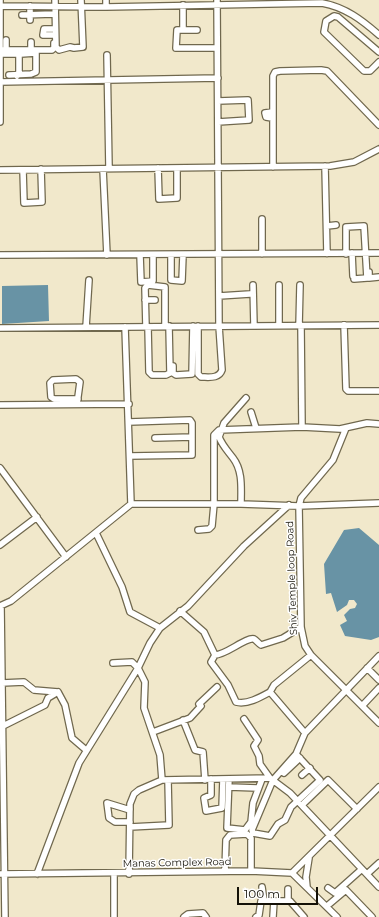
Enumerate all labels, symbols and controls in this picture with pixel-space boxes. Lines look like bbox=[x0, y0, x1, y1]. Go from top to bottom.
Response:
street label: Shiv Temple loop Road bbox=[284, 521, 300, 635]
street label: Manas Complex Road bbox=[122, 856, 232, 870]
scale bar bbox=[239, 879, 320, 905]
text: 100 m bbox=[244, 886, 280, 901]

